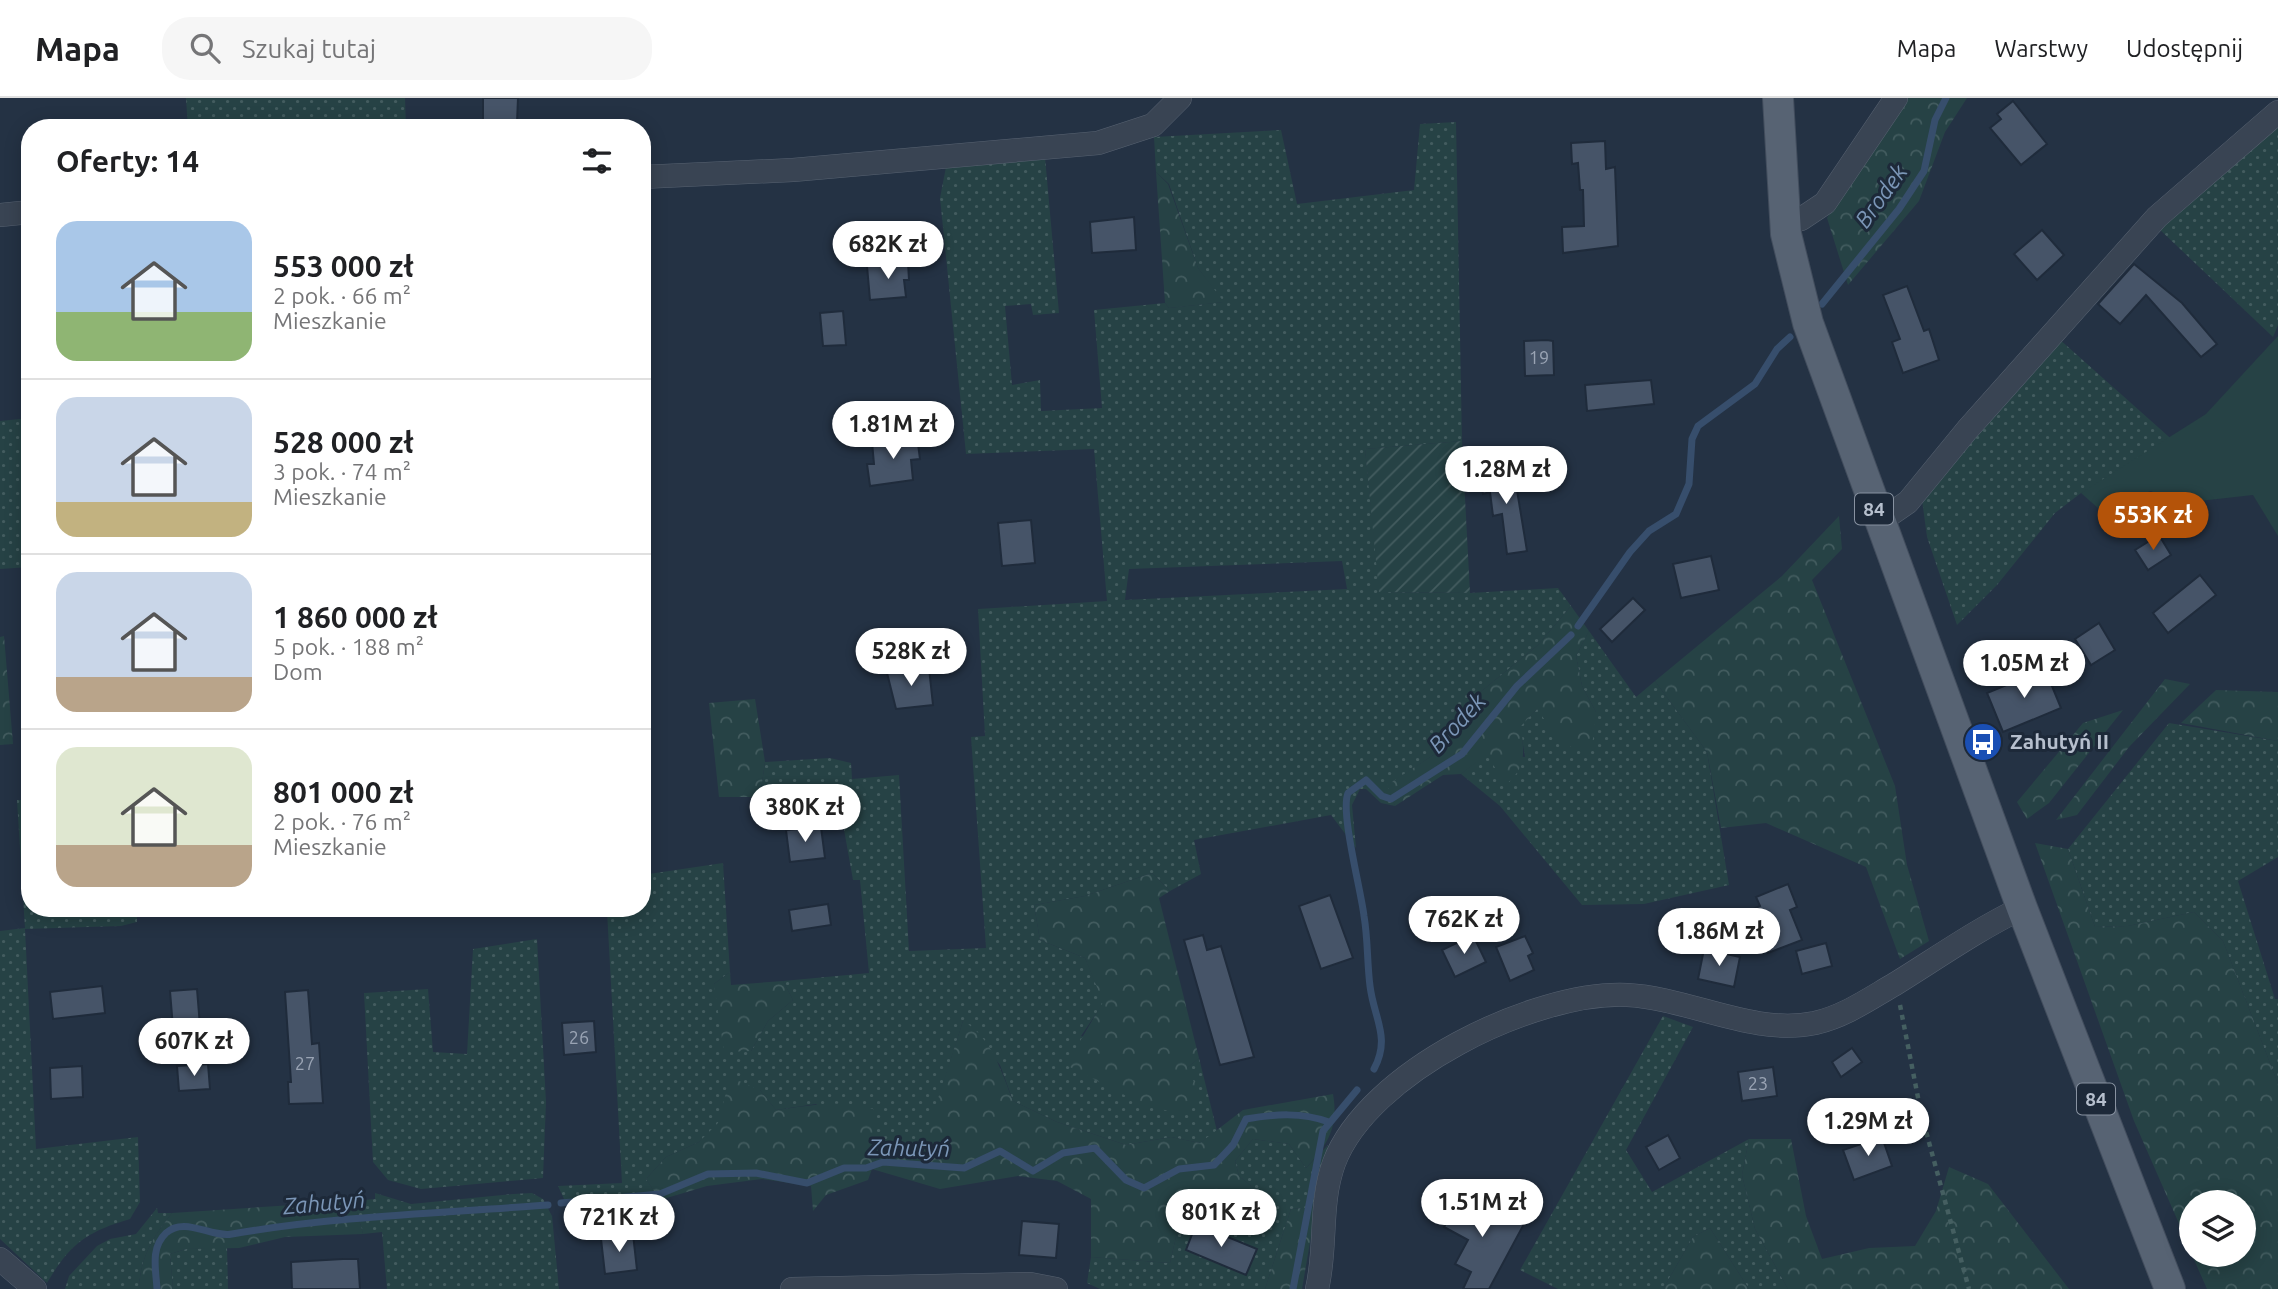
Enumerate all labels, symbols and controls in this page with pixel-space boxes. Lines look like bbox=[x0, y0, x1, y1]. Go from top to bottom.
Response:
search box bbox=[162, 17, 652, 80]
icon: search bbox=[186, 29, 224, 67]
text: Mapa bbox=[35, 30, 120, 67]
text: Szukaj tutaj bbox=[242, 34, 376, 63]
text: Mapa bbox=[1897, 35, 1956, 62]
text: Warstwy bbox=[1994, 35, 2088, 62]
text: Udostępnij bbox=[2126, 35, 2243, 62]
icon: filters bbox=[578, 142, 616, 180]
text: Oferty: 14 bbox=[56, 144, 199, 178]
water label: Brodek bbox=[1849, 159, 1912, 232]
pin: 682K zł bbox=[823, 222, 953, 281]
text: 682K zł bbox=[849, 231, 927, 256]
icon: home bbox=[112, 249, 196, 333]
text: 553 000 zł bbox=[273, 249, 414, 283]
text: 2 pok. · 66 m² bbox=[273, 283, 411, 308]
text: Mieszkanie bbox=[273, 308, 387, 333]
house number: 19 bbox=[1529, 347, 1549, 367]
pin: 1.81M zł bbox=[821, 402, 965, 461]
text: 1.81M zł bbox=[848, 411, 938, 436]
icon: home bbox=[112, 425, 196, 509]
text: 528 000 zł bbox=[273, 425, 414, 459]
pin: 1.28M zł bbox=[1434, 446, 1578, 506]
text: 1.28M zł bbox=[1461, 456, 1551, 481]
text: 3 pok. · 74 m² bbox=[273, 459, 411, 484]
text: Mieszkanie bbox=[273, 484, 387, 509]
pin: 553K zł bbox=[2088, 492, 2218, 552]
road number: 84 bbox=[1855, 494, 1893, 524]
text: 553K zł bbox=[2114, 502, 2192, 527]
icon: home bbox=[112, 600, 196, 684]
text: 1 860 000 zł bbox=[273, 600, 438, 634]
pin: 528K zł bbox=[846, 628, 976, 688]
text: 5 pok. · 188 m² bbox=[273, 634, 424, 659]
text: 528K zł bbox=[872, 638, 950, 663]
pin: 1.05M zł bbox=[1952, 640, 2096, 700]
text: 1.05M zł bbox=[1979, 650, 2069, 675]
text: Dom bbox=[273, 659, 323, 684]
water label: Brodek bbox=[1423, 688, 1490, 757]
bus stop icon: Zahutyń II bbox=[1962, 721, 2004, 763]
place label: Zahutyń II bbox=[2010, 729, 2109, 753]
icon: home bbox=[112, 775, 196, 859]
text: 801 000 zł bbox=[273, 775, 414, 809]
pin: 380K zł bbox=[740, 784, 870, 844]
text: 380K zł bbox=[766, 794, 844, 819]
text: 2 pok. · 76 m² bbox=[273, 809, 411, 834]
text: Mieszkanie bbox=[273, 834, 387, 859]
pin: 762K zł bbox=[1399, 896, 1529, 956]
text: 762K zł bbox=[1425, 906, 1503, 931]
pin: 1.86M zł bbox=[1647, 908, 1791, 968]
text: 1.86M zł bbox=[1674, 918, 1764, 943]
pin: 607K zł bbox=[129, 1018, 259, 1078]
house number: 26 bbox=[569, 1027, 589, 1047]
text: 607K zł bbox=[155, 1028, 233, 1053]
house number: 27 bbox=[295, 1053, 315, 1073]
house number: 23 bbox=[1748, 1073, 1768, 1093]
road number: 84 bbox=[2077, 1084, 2115, 1114]
pin: 1.29M zł bbox=[1796, 1098, 1940, 1158]
text: 1.29M zł bbox=[1823, 1108, 1913, 1133]
water label: Zahutyń bbox=[867, 1134, 950, 1161]
pin: 1.51M zł bbox=[1410, 1180, 1554, 1239]
water label: Zahutyń bbox=[281, 1186, 366, 1219]
text: 1.51M zł bbox=[1437, 1189, 1527, 1214]
pin: 801K zł bbox=[1156, 1190, 1286, 1249]
map controls bbox=[2179, 1190, 2256, 1267]
button: layers bbox=[2179, 1190, 2256, 1267]
pin: 721K zł bbox=[554, 1194, 684, 1254]
text: 801K zł bbox=[1182, 1199, 1260, 1224]
text: 721K zł bbox=[580, 1204, 658, 1229]

